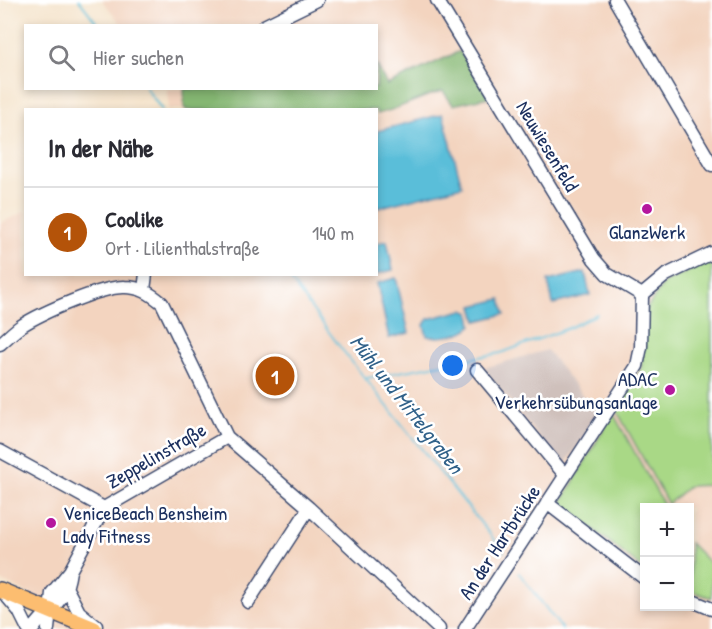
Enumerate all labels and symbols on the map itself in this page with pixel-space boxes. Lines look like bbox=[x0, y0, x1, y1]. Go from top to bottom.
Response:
street label: Neuwiesenfeld bbox=[510, 96, 586, 197]
marker: GlanzWerk bbox=[640, 202, 654, 216]
place label: GlanzWerk bbox=[609, 218, 685, 245]
water label: Mühl und Mittelgraben bbox=[344, 329, 471, 481]
your location bbox=[438, 351, 467, 380]
pin: 1 bbox=[256, 354, 294, 398]
place label: ADAC Verkehrsübungsanlage bbox=[494, 365, 658, 415]
marker: ADAC Verkehrsübungsanlage bbox=[663, 383, 677, 397]
street label: Zeppelinstraße bbox=[101, 416, 211, 494]
street label: An der Hartbrücke bbox=[452, 480, 546, 604]
place label: VeniceBeach Bensheim Lady Fitness bbox=[63, 499, 227, 549]
marker: VeniceBeach Bensheim Lady Fitness bbox=[44, 516, 58, 530]

